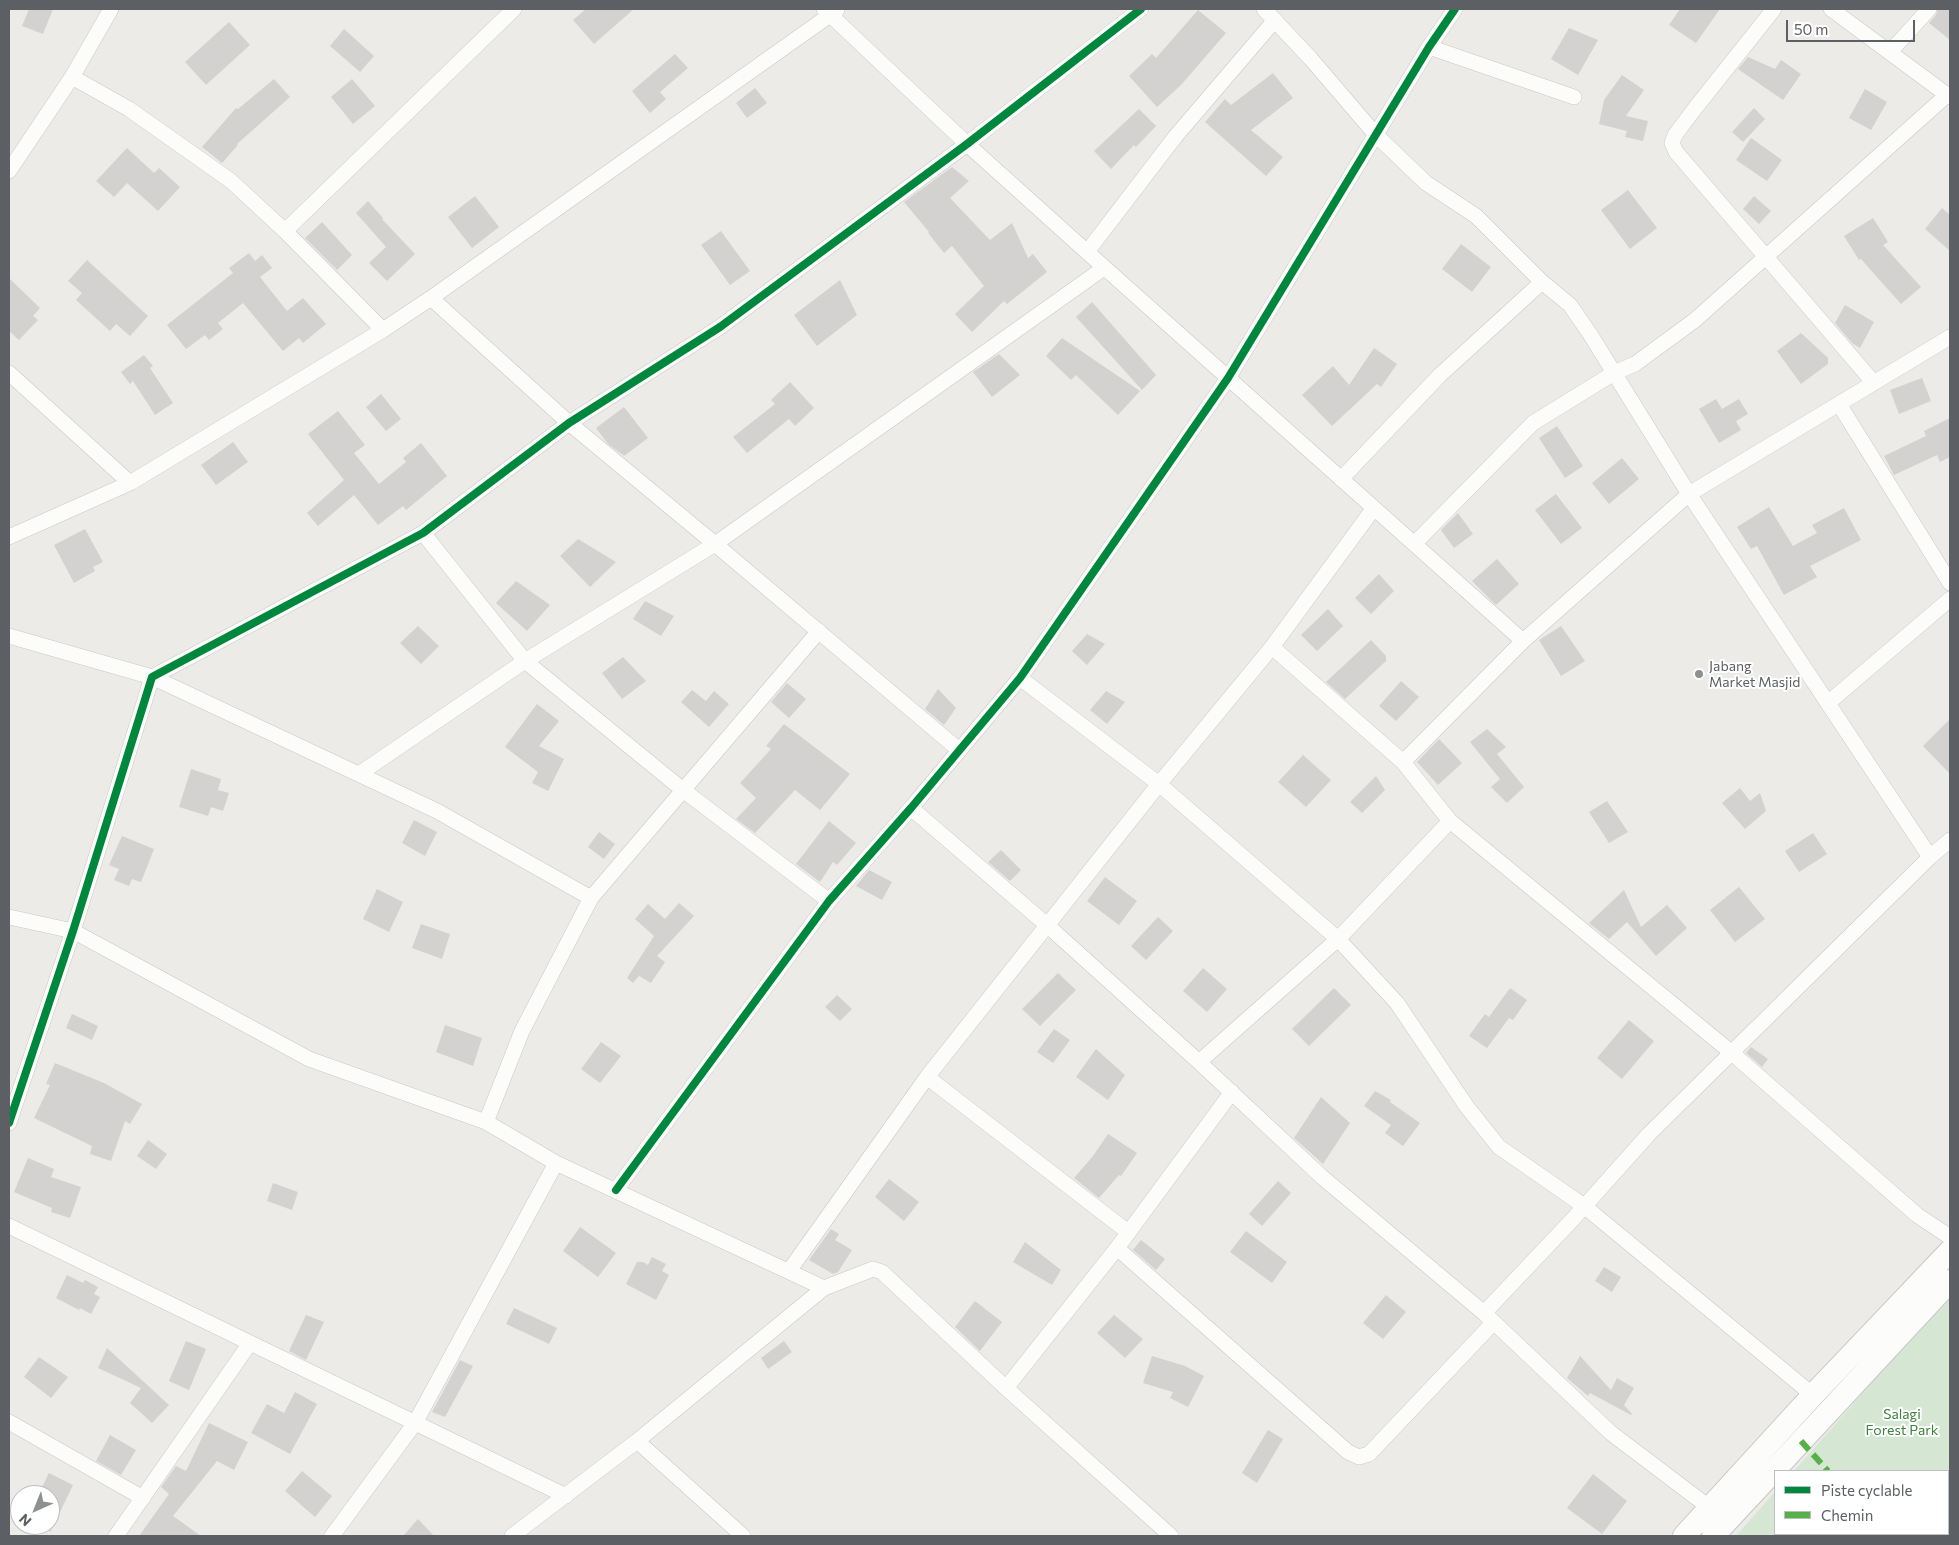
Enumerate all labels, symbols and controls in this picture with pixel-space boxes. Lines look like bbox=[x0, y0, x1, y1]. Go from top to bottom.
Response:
scale bar bbox=[1789, 10, 1918, 42]
text: 50 m bbox=[1794, 20, 1828, 38]
place label: Jabang Market Masjid bbox=[1709, 658, 1800, 690]
marker: Jabang Market Masjid bbox=[1693, 668, 1705, 680]
park label: Salagi Forest Park bbox=[1866, 1406, 1938, 1438]
legend bbox=[1774, 1470, 1949, 1535]
text: Piste cyclable bbox=[1821, 1481, 1912, 1499]
north arrow bbox=[10, 1485, 60, 1535]
text: Chemin bbox=[1821, 1506, 1873, 1524]
text: N bbox=[15, 1511, 35, 1530]

